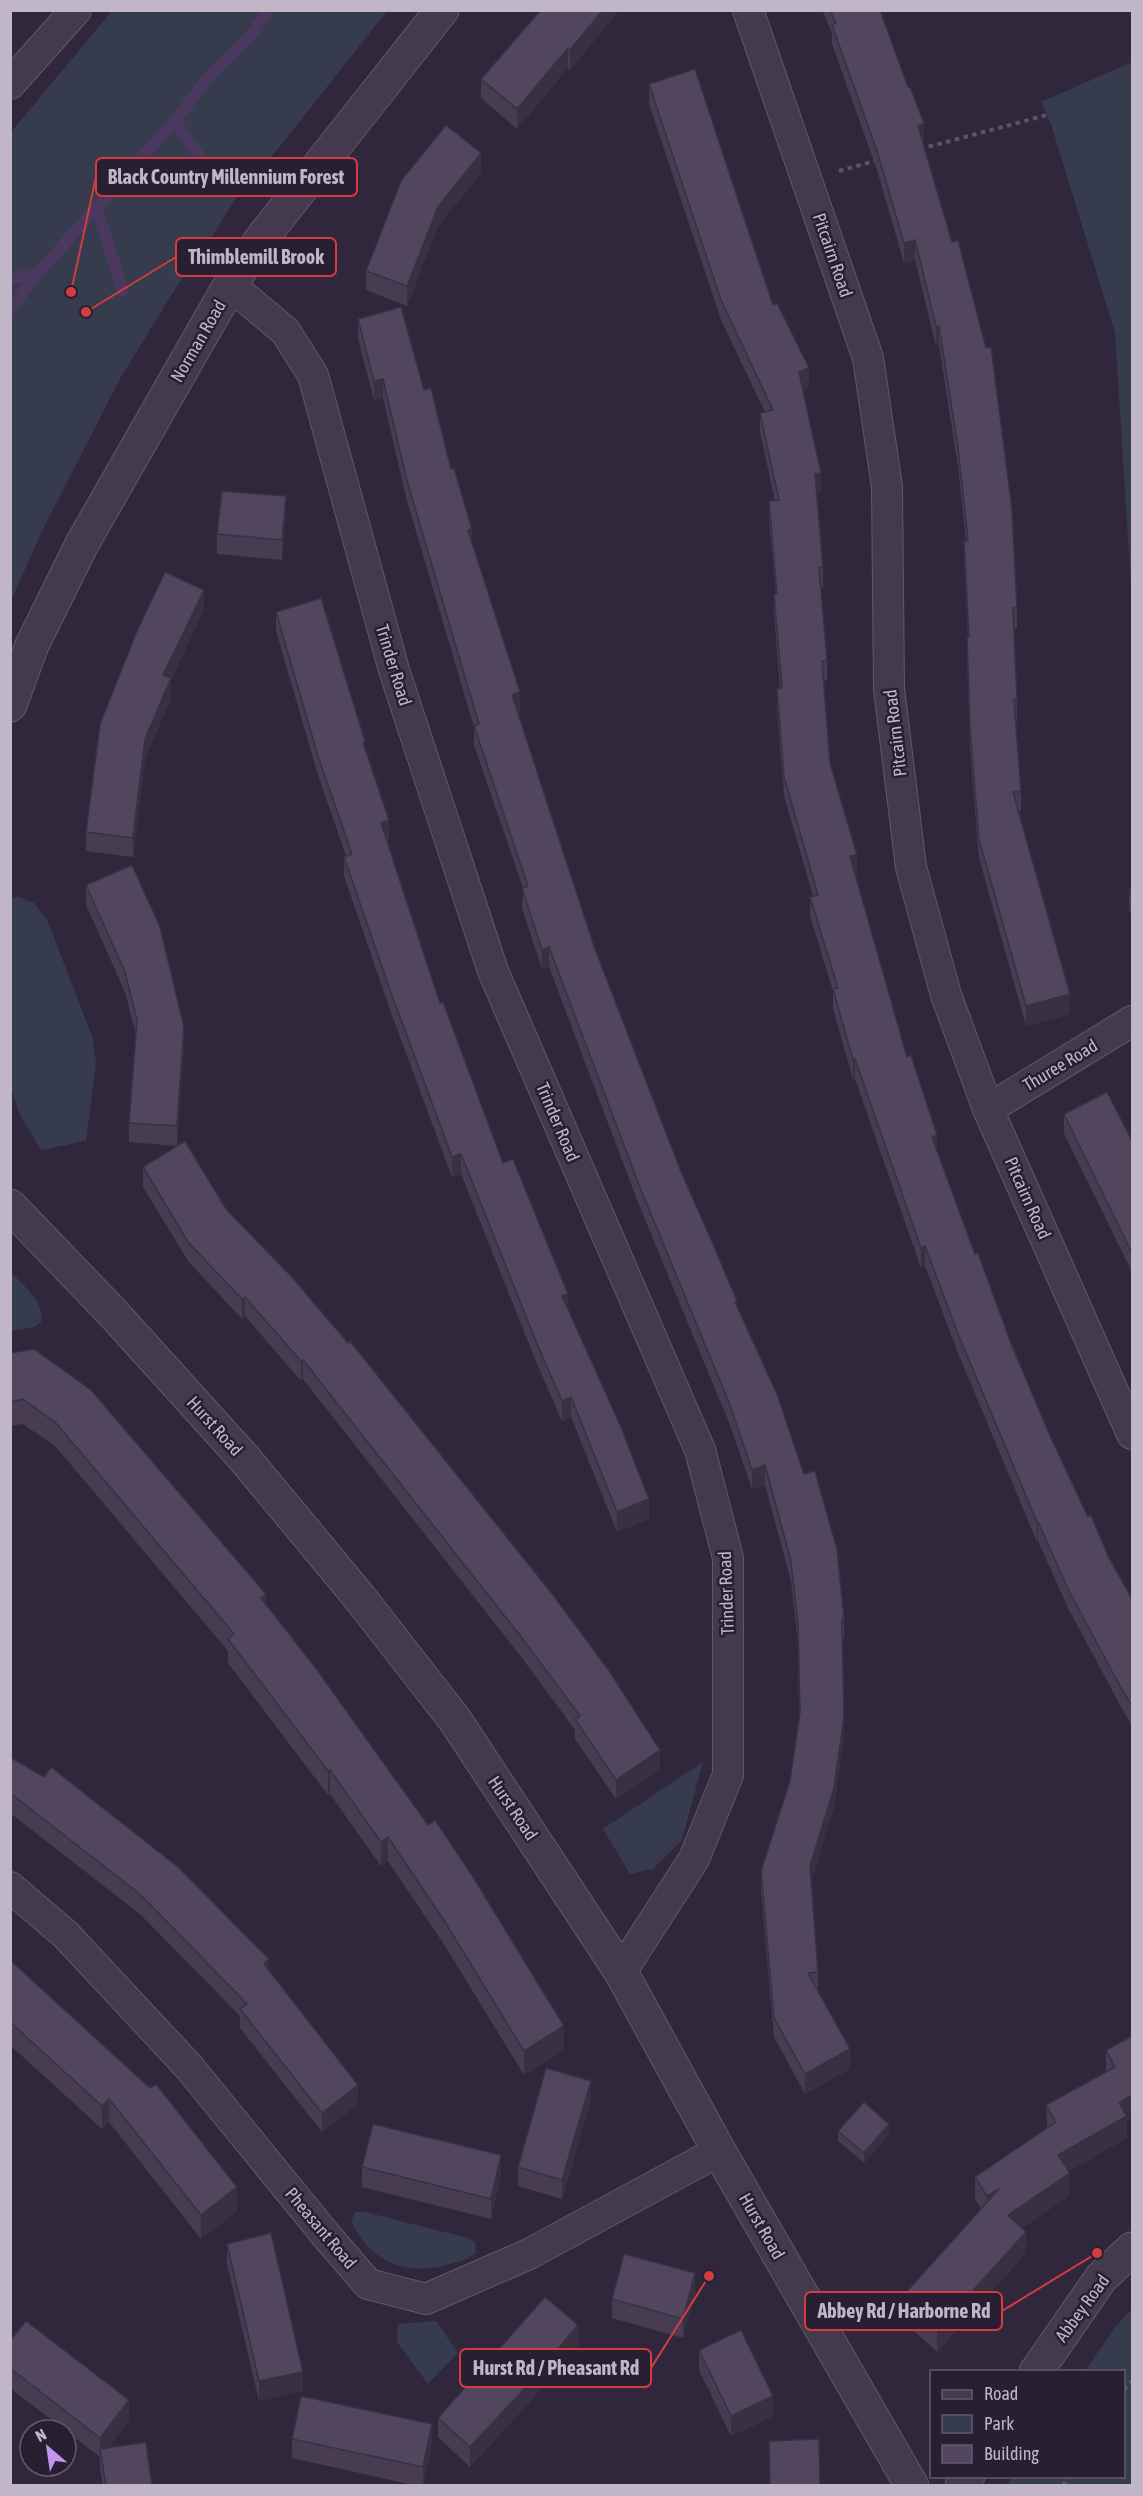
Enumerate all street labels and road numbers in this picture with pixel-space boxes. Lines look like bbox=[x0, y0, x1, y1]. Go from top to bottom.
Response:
street label: Pitcairn Road bbox=[809, 210, 857, 300]
street label: Norman Road bbox=[166, 296, 230, 386]
street label: Trinder Road bbox=[372, 622, 416, 708]
street label: Pitcairn Road bbox=[879, 688, 911, 778]
street label: Thuree Road bbox=[1019, 1035, 1101, 1095]
street label: Trinder Road bbox=[532, 1079, 584, 1165]
street label: Pitcairn Road bbox=[1001, 1154, 1055, 1242]
street label: Hurst Road bbox=[183, 1392, 247, 1460]
street label: Trinder Road bbox=[714, 1551, 738, 1635]
street label: Hurst Road bbox=[484, 1772, 542, 1844]
street label: Pheasant Road bbox=[281, 2183, 361, 2273]
street label: Hurst Road bbox=[735, 2189, 789, 2263]
street label: Abbey Road bbox=[1051, 2270, 1113, 2346]

